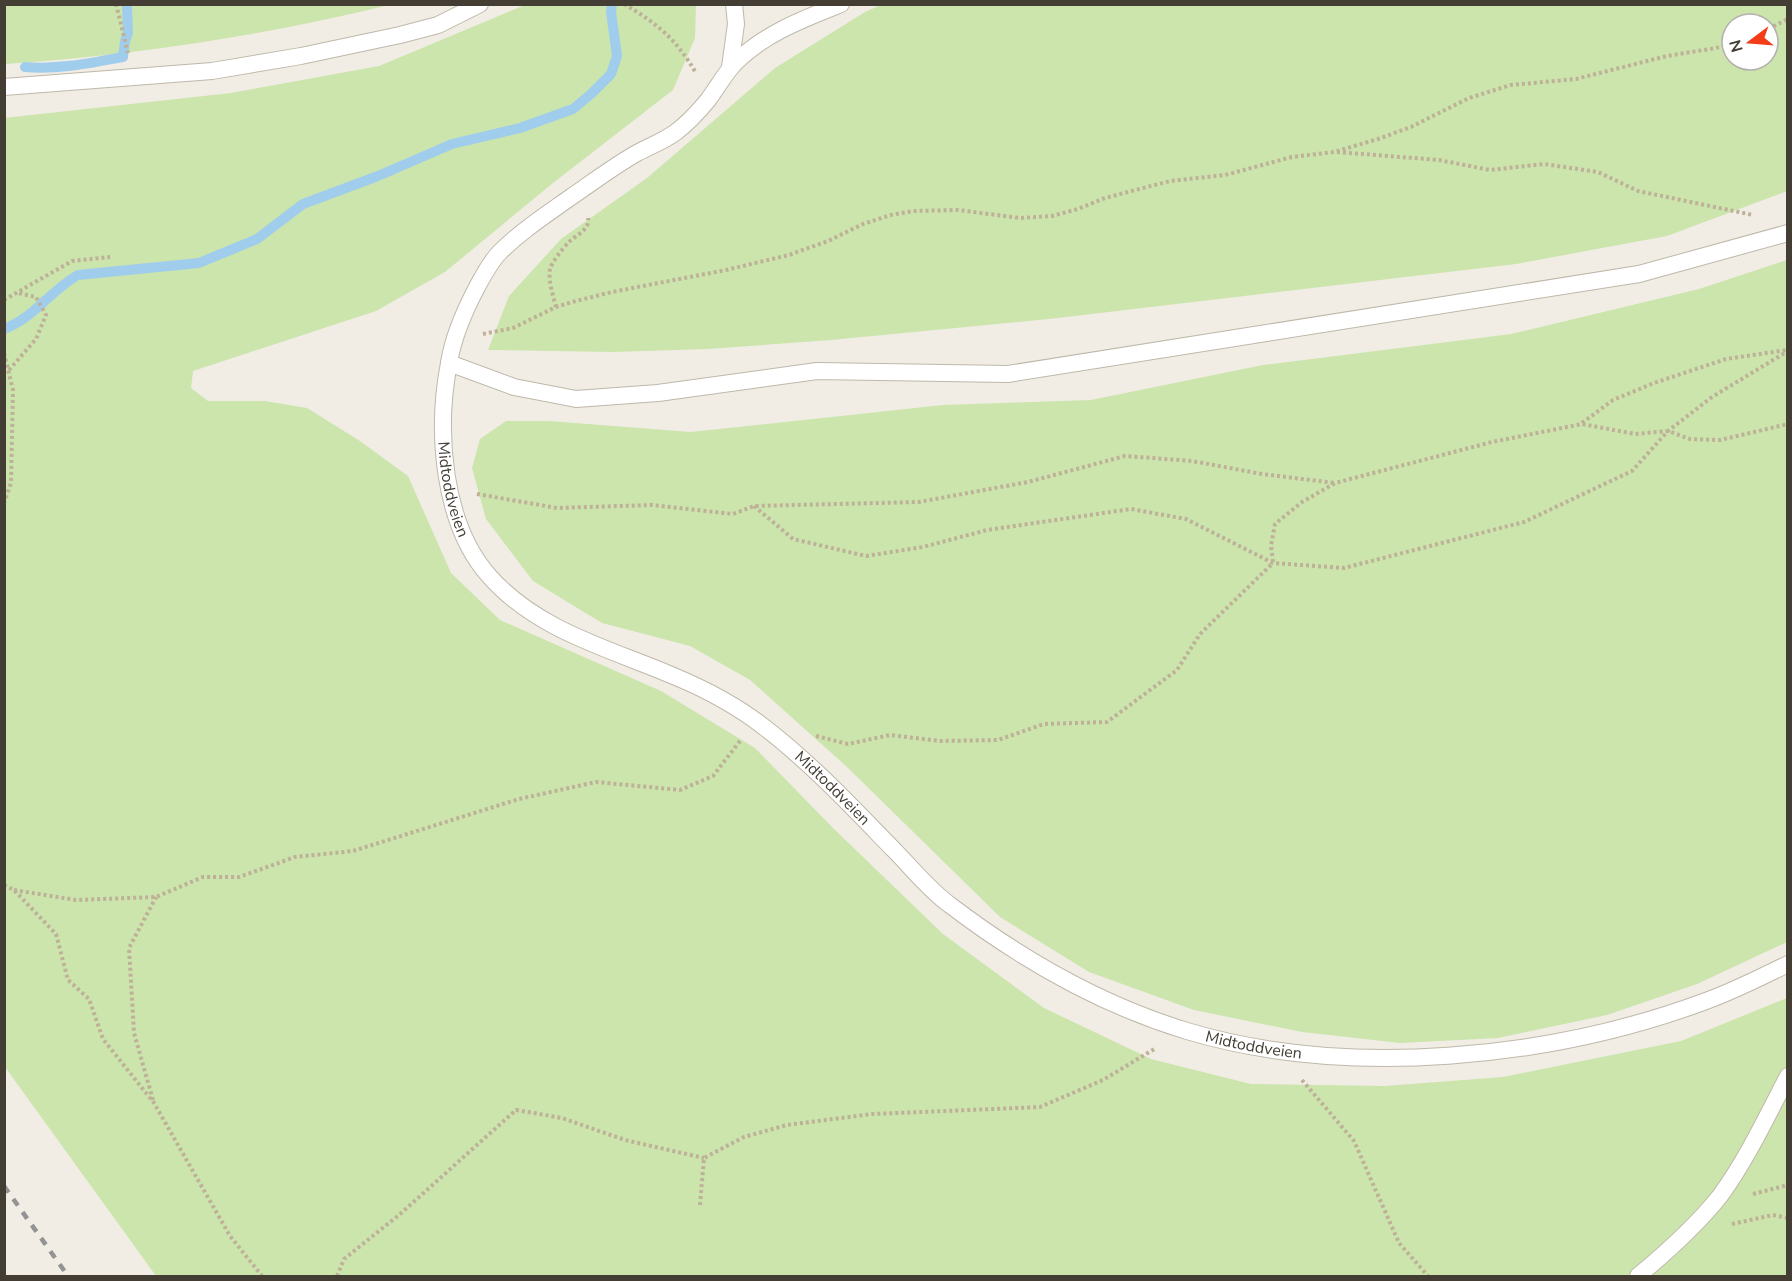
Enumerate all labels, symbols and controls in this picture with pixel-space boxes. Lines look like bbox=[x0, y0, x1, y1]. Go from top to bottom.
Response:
north arrow bbox=[1720, 12, 1780, 72]
text: N bbox=[1724, 37, 1749, 55]
street label: Midtoddveien bbox=[432, 441, 474, 541]
street label: Midtoddveien bbox=[790, 746, 875, 830]
street label: Midtoddveien bbox=[1203, 1026, 1303, 1064]

